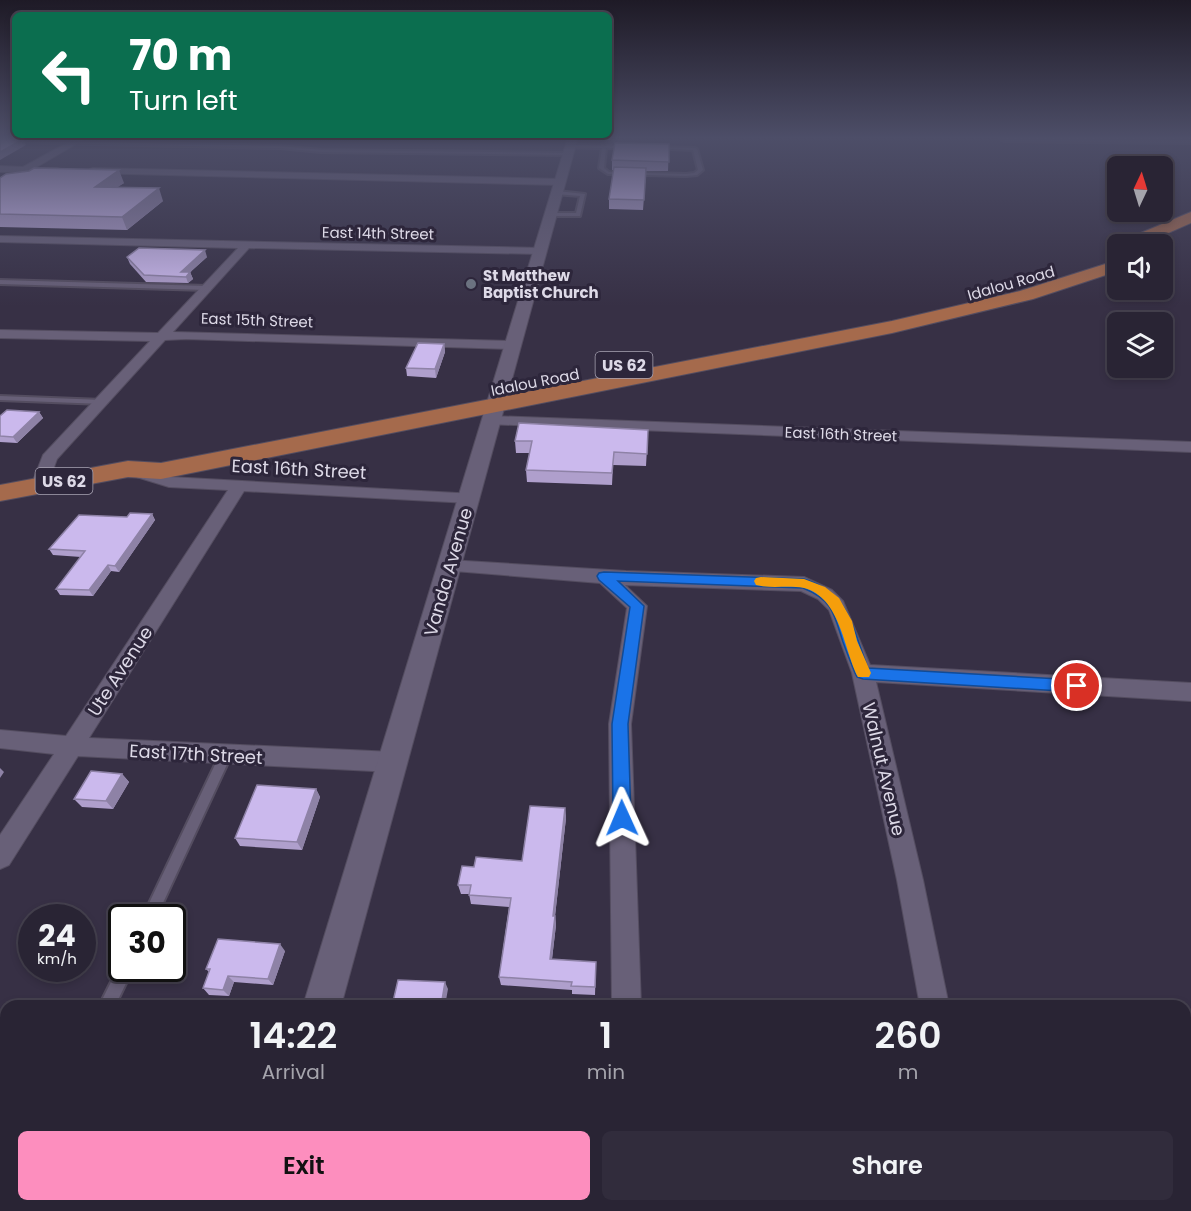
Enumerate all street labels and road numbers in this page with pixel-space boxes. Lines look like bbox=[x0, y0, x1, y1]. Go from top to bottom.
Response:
street label: East 14th Street bbox=[322, 222, 434, 244]
street label: Idalou Road bbox=[965, 261, 1057, 305]
street label: East 15th Street bbox=[200, 308, 314, 332]
road number: US 62 bbox=[596, 352, 652, 378]
street label: Idalou Road bbox=[489, 363, 581, 401]
street label: East 16th Street bbox=[784, 422, 898, 446]
street label: East 16th Street bbox=[231, 453, 367, 485]
road number: US 62 bbox=[36, 468, 92, 494]
street label: Vanda Avenue bbox=[418, 505, 478, 639]
street label: Ute Avenue bbox=[82, 621, 158, 721]
street label: Walnut Avenue bbox=[857, 700, 911, 838]
street label: East 17th Street bbox=[129, 738, 263, 770]

